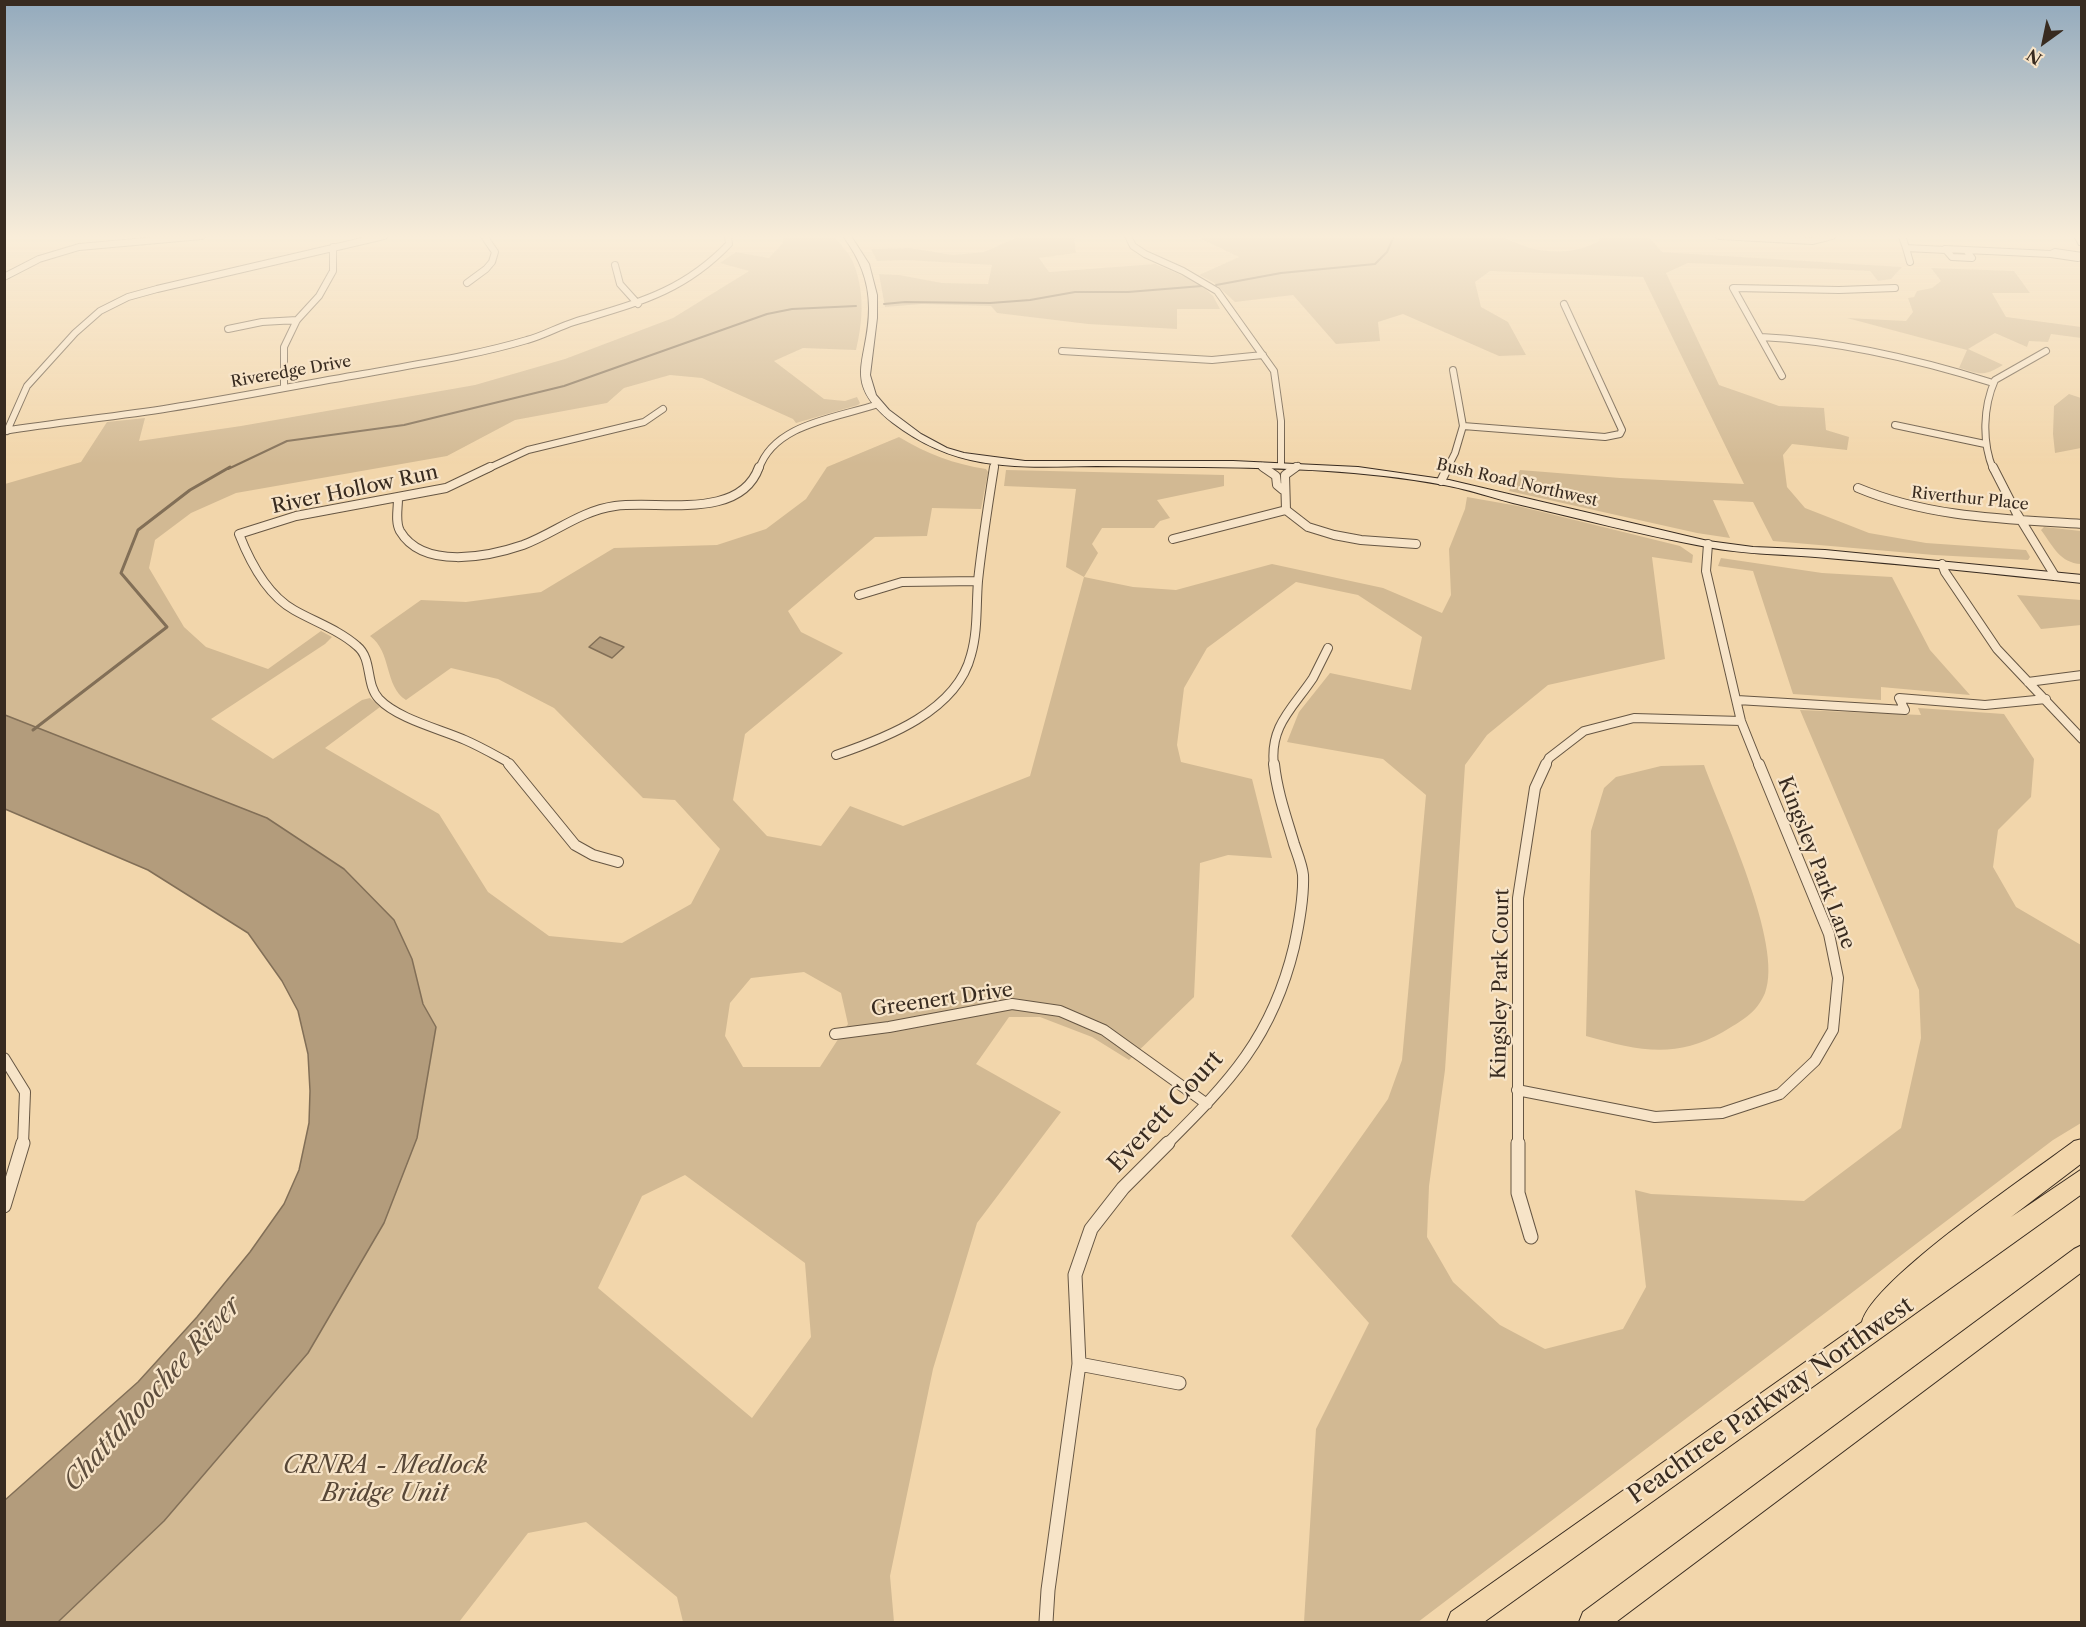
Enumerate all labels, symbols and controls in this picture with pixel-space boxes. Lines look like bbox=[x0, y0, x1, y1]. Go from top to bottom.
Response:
north arrow bbox=[2014, 12, 2074, 72]
text: N bbox=[2023, 45, 2045, 69]
street label: Riveredge Drive bbox=[229, 352, 353, 392]
street label: Bush Road Northwest bbox=[1434, 455, 1600, 511]
street label: River Hollow Run bbox=[270, 461, 440, 519]
street label: Riverthur Place bbox=[1910, 483, 2030, 515]
street label: Kingsley Park Lane bbox=[1772, 773, 1860, 953]
street label: Kingsley Park Court bbox=[1487, 888, 1515, 1080]
street label: Greenert Drive bbox=[869, 978, 1015, 1022]
street label: Everett Court bbox=[1102, 1045, 1230, 1179]
water label: Chattahoochee River bbox=[57, 1290, 249, 1498]
street label: Peachtree Parkway Northwest bbox=[1623, 1291, 1919, 1511]
park label: CRNRA - Medlock Bridge Unit bbox=[283, 1452, 487, 1508]

